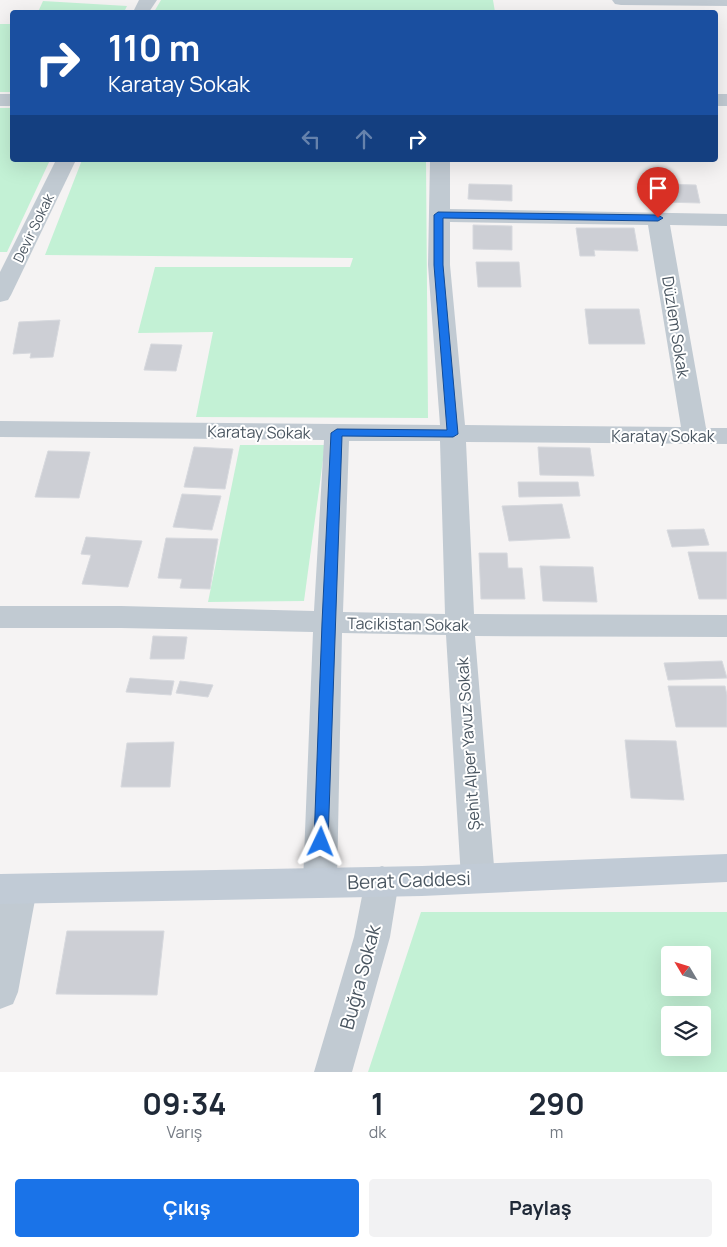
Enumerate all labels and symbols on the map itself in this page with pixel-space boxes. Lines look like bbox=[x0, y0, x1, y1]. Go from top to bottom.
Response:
pin bbox=[637, 167, 679, 218]
street label: Devir Sokak bbox=[8, 190, 58, 265]
street label: Düzlem Sokak bbox=[657, 275, 695, 380]
street label: Karatay Sokak bbox=[207, 420, 312, 444]
street label: Karatay Sokak bbox=[611, 425, 716, 447]
street label: Tacikistan Sokak bbox=[347, 612, 470, 636]
street label: Şehit Alper Yavuz Sokak bbox=[451, 656, 485, 831]
position arrow bbox=[294, 815, 346, 867]
street label: Berat Caddesi bbox=[347, 865, 471, 895]
street label: Buğra Sokak bbox=[334, 921, 387, 1032]
north arrow bbox=[661, 946, 711, 996]

